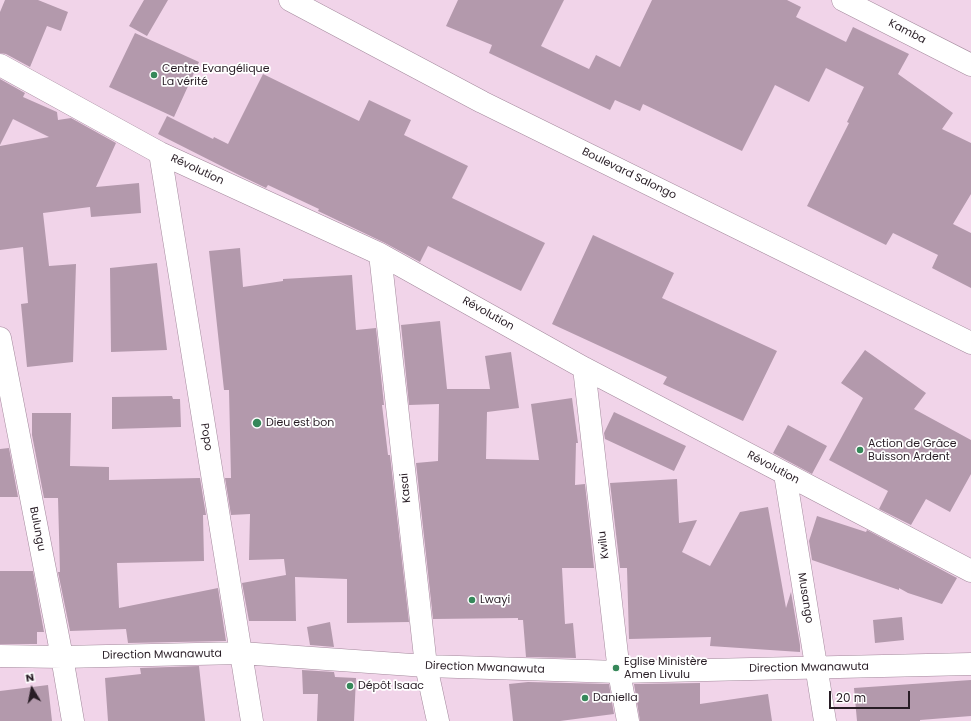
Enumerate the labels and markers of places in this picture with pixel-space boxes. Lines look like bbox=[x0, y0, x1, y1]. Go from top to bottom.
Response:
place label: Centre Evangélique La vérité bbox=[162, 62, 269, 88]
marker: Centre Evangélique La vérité bbox=[149, 70, 159, 80]
place label: Dieu est bon bbox=[266, 416, 334, 430]
marker: Dieu est bon bbox=[251, 417, 263, 429]
place label: Action de Grâce Buisson Ardent bbox=[868, 437, 957, 463]
marker: Action de Grâce Buisson Ardent bbox=[855, 445, 865, 455]
place label: Lwayi bbox=[480, 593, 510, 607]
marker: Lwayi bbox=[467, 595, 477, 605]
place label: Eglise Ministère Amen Livulu bbox=[624, 655, 707, 681]
marker: Eglise Ministère Amen Livulu bbox=[611, 663, 621, 673]
place label: Dépôt Isaac bbox=[358, 679, 424, 693]
marker: Dépôt Isaac bbox=[345, 681, 355, 691]
place label: Daniella bbox=[593, 691, 638, 705]
marker: Daniella bbox=[580, 693, 590, 703]

